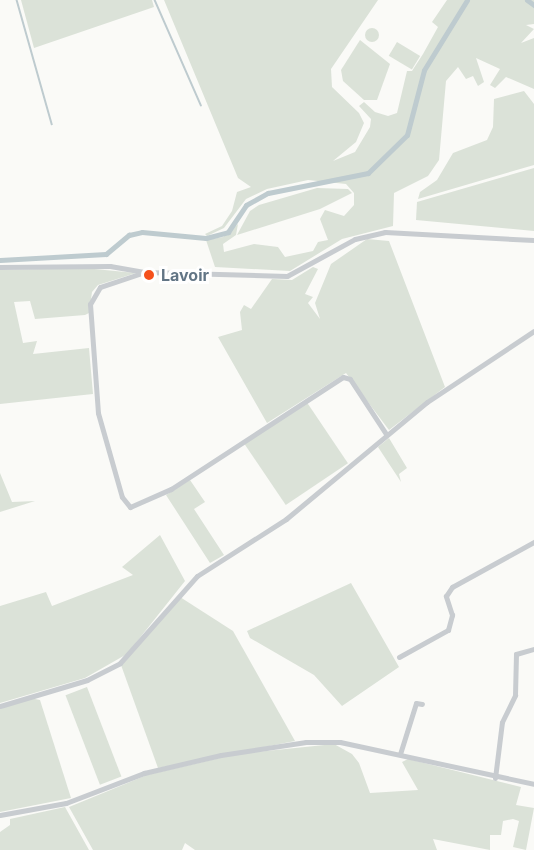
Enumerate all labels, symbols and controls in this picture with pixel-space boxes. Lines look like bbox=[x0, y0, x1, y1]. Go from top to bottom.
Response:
place label: Lavoir bbox=[161, 265, 209, 285]
marker: Lavoir bbox=[142, 268, 156, 282]

